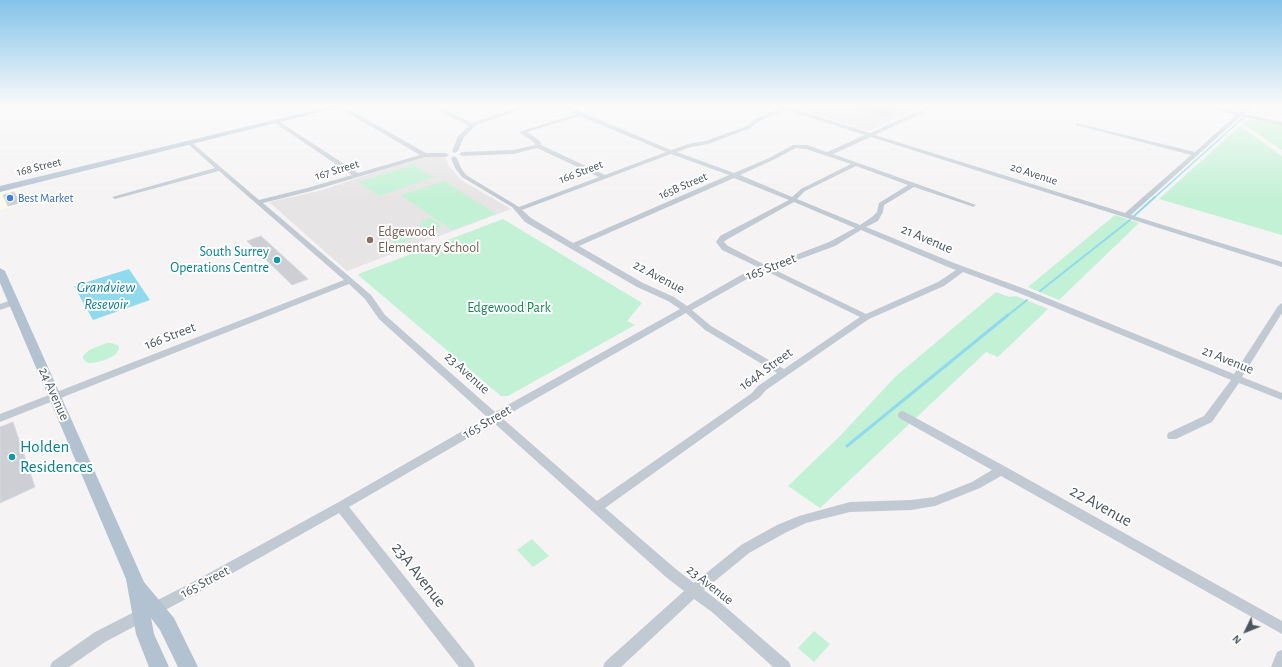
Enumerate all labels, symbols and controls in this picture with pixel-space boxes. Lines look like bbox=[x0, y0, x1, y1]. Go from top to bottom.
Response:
street label: 168 Street bbox=[15, 154, 63, 180]
street label: 167 Street bbox=[313, 157, 361, 183]
street label: 166 Street bbox=[557, 157, 605, 187]
street label: 20 Avenue bbox=[1009, 160, 1059, 188]
street label: 165B Street bbox=[657, 169, 709, 203]
place label: Best Market bbox=[18, 191, 73, 205]
marker: Best Market bbox=[5, 193, 15, 203]
street label: 21 Avenue bbox=[899, 221, 955, 257]
place label: Edgewood Elementary School bbox=[378, 224, 479, 256]
marker: Edgewood Elementary School bbox=[365, 235, 375, 245]
place label: South Surrey Operations Centre bbox=[170, 244, 269, 276]
street label: 165 Street bbox=[743, 250, 799, 284]
marker: South Surrey Operations Centre bbox=[272, 255, 282, 265]
street label: 22 Avenue bbox=[630, 256, 688, 298]
water label: Grandview Resevoir bbox=[77, 278, 135, 313]
park label: Edgewood Park bbox=[467, 300, 551, 316]
street label: 166 Street bbox=[142, 319, 198, 353]
street label: 21 Avenue bbox=[1200, 342, 1256, 378]
street label: 164A Street bbox=[736, 344, 796, 394]
street label: 23 Avenue bbox=[441, 348, 493, 398]
street label: 24 Avenue bbox=[35, 365, 73, 423]
street label: 165 Street bbox=[460, 402, 514, 442]
place label: Holden Residences bbox=[20, 437, 93, 477]
marker: Holden Residences bbox=[7, 452, 17, 462]
street label: 22 Avenue bbox=[1066, 481, 1136, 531]
street label: 23A Avenue bbox=[387, 538, 451, 612]
street label: 23 Avenue bbox=[683, 561, 737, 609]
street label: 165 Street bbox=[178, 562, 232, 602]
north arrow bbox=[1226, 611, 1266, 651]
text: N bbox=[1230, 633, 1243, 646]

